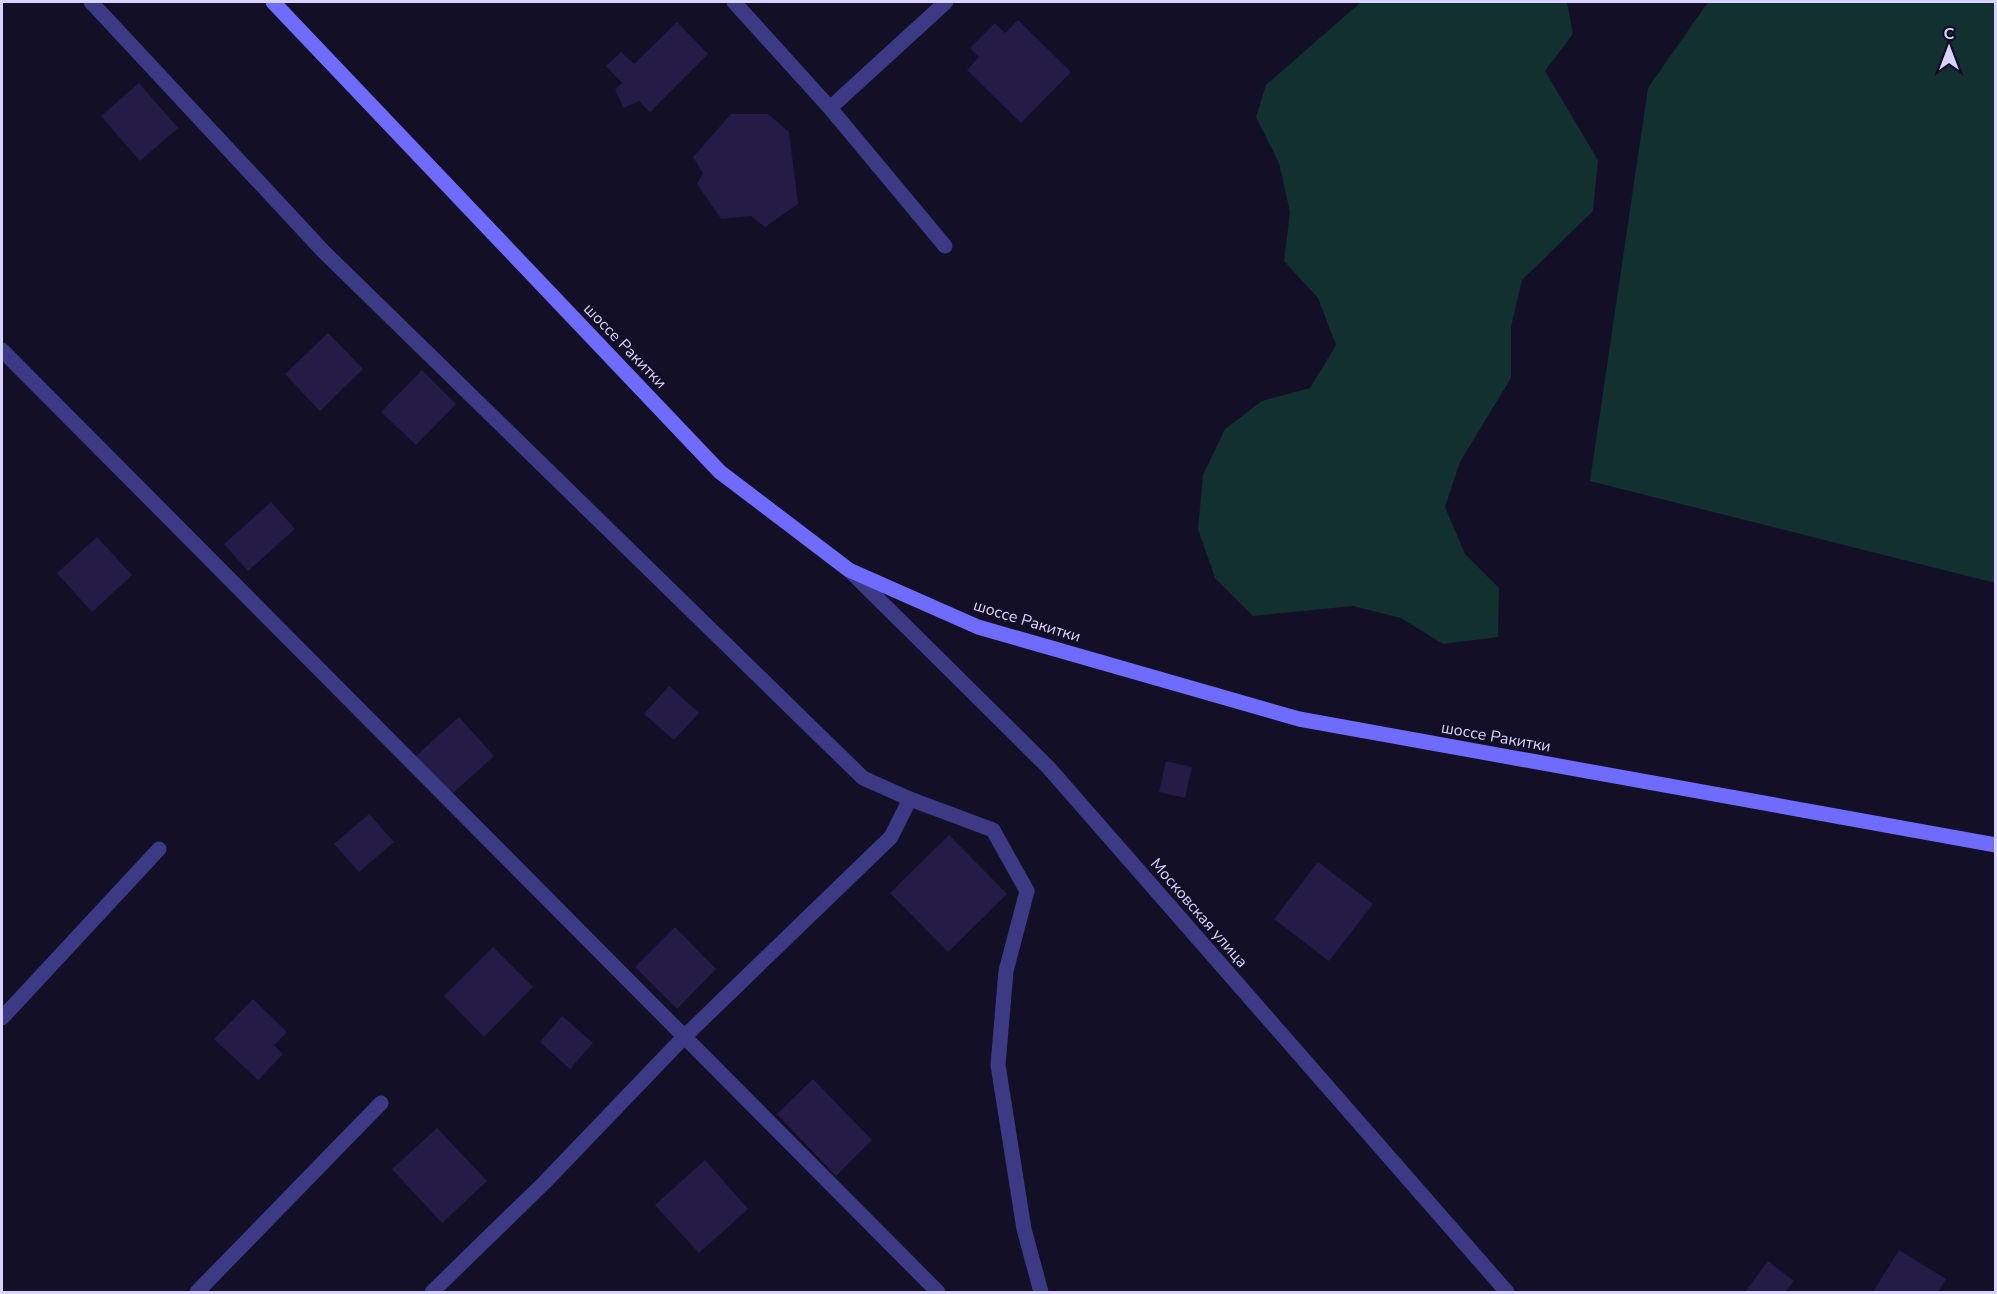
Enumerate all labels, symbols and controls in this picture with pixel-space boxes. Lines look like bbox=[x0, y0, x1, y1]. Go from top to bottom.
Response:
north arrow bbox=[1919, 18, 1979, 78]
text: С bbox=[1944, 23, 1955, 45]
street label: шоссе Ракитки bbox=[579, 298, 671, 394]
street label: шоссе Ракитки bbox=[971, 594, 1083, 648]
street label: шоссе Ракитки bbox=[1439, 717, 1553, 757]
street label: Московская улица bbox=[1145, 854, 1253, 972]

